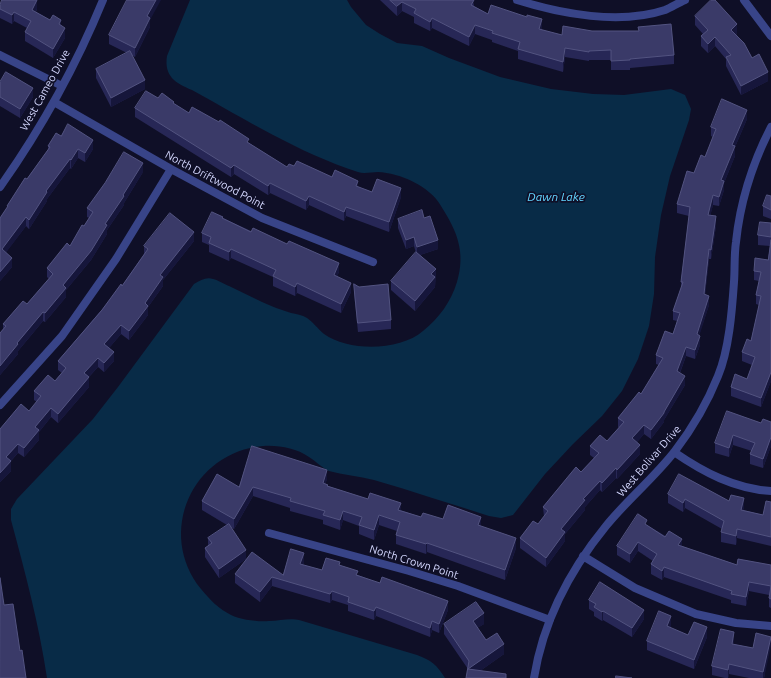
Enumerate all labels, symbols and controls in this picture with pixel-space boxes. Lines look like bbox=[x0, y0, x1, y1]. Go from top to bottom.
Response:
street label: West Cameo Drive bbox=[17, 47, 73, 133]
street label: North Driftwood Point bbox=[163, 148, 267, 212]
water label: Dawn Lake bbox=[527, 190, 585, 204]
street label: West Bolivar Drive bbox=[614, 423, 684, 499]
street label: North Crown Point bbox=[368, 542, 460, 582]

